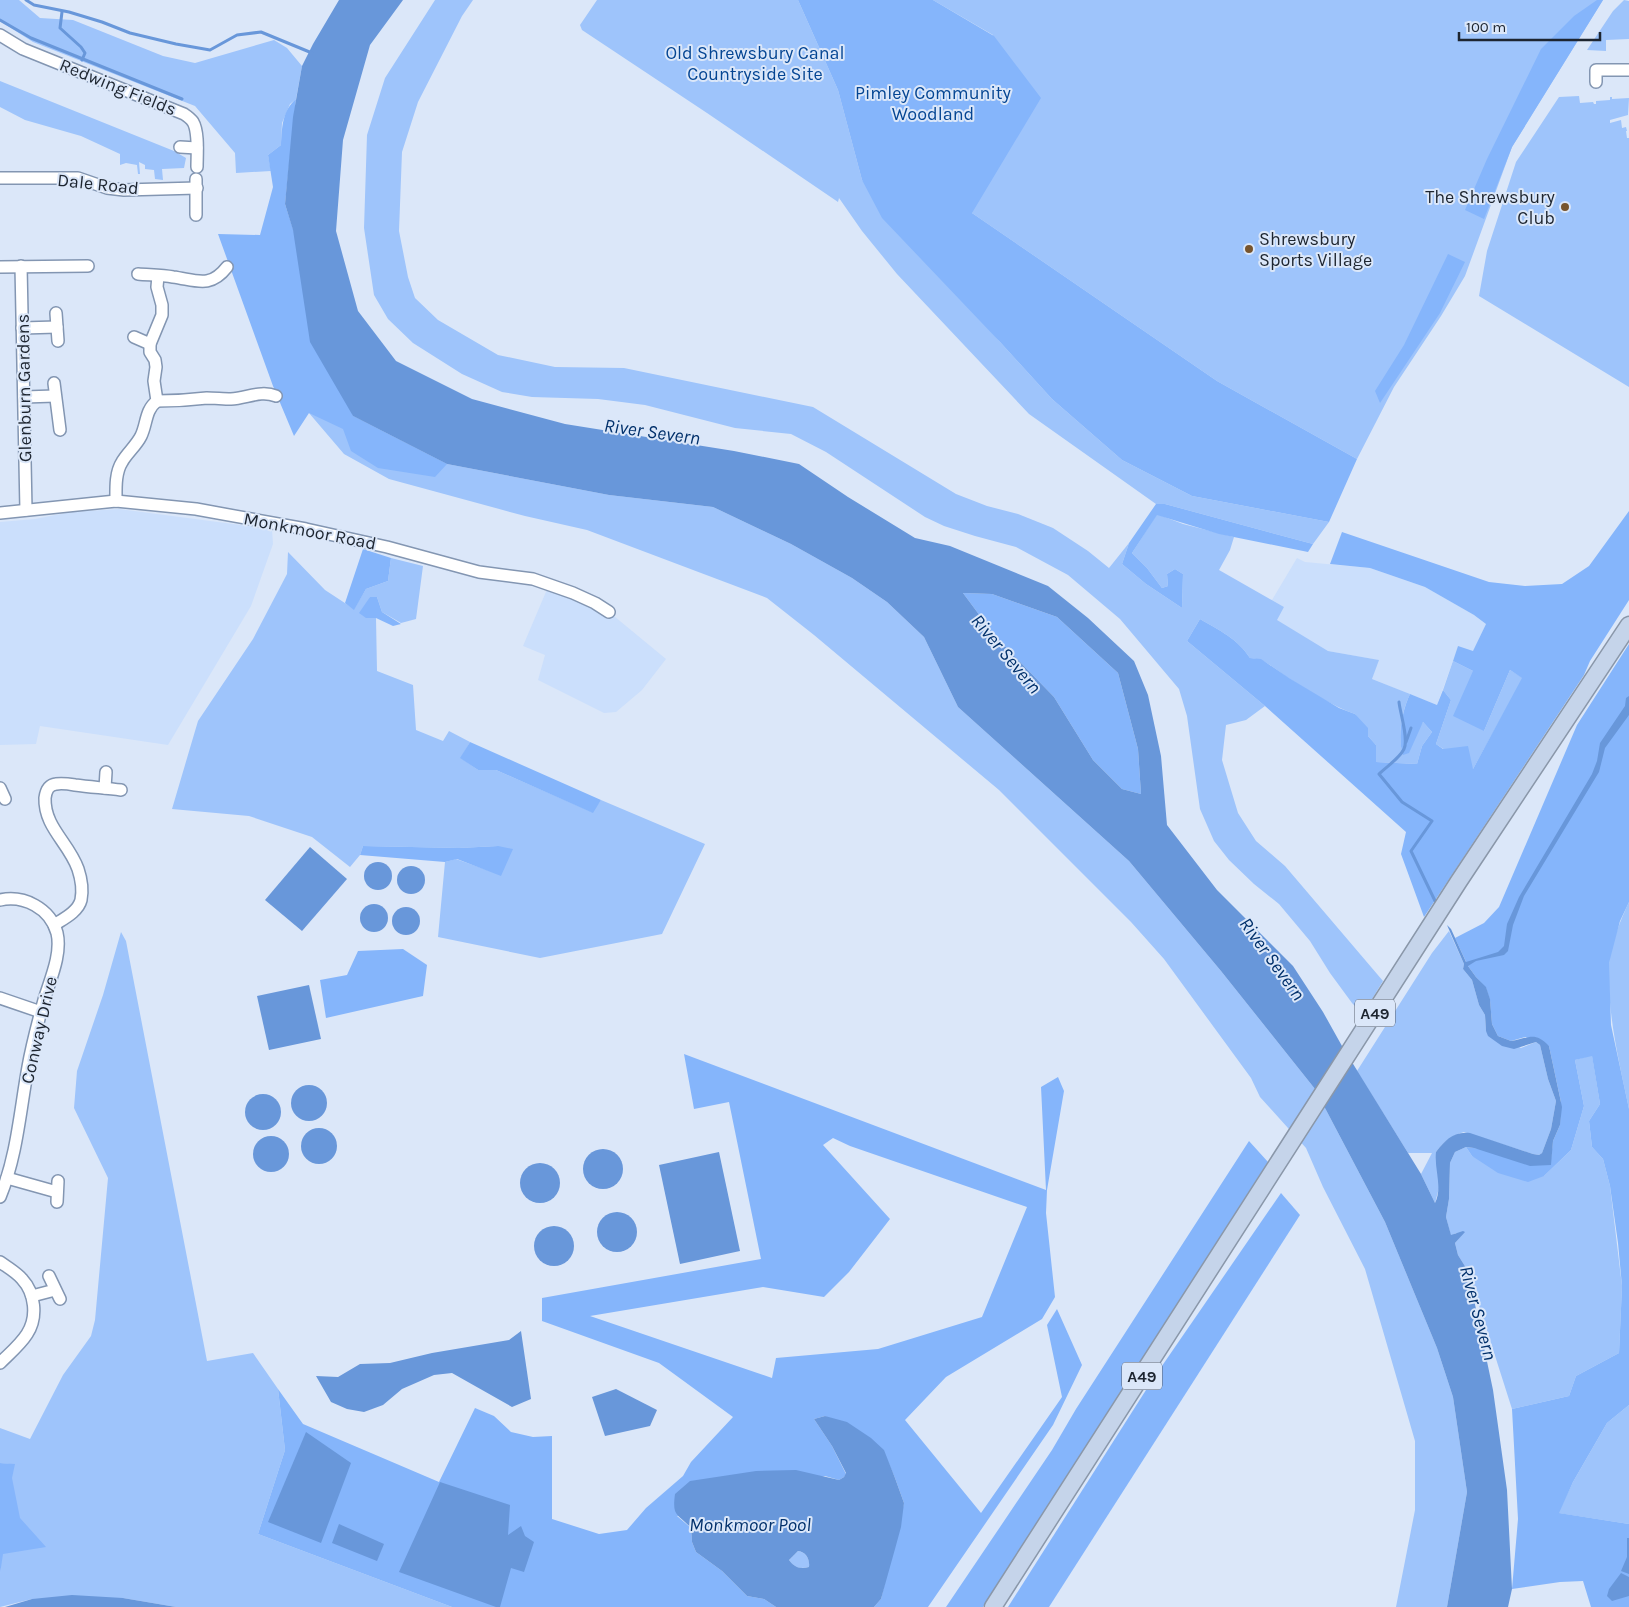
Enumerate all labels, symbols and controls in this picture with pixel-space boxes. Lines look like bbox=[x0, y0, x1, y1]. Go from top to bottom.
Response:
scale bar bbox=[1459, 10, 1600, 42]
text: 100 m bbox=[1466, 18, 1506, 36]
park label: Old Shrewsbury Canal Countryside Site bbox=[665, 42, 845, 85]
street label: Redwing Fields bbox=[56, 54, 180, 120]
park label: Pimley Community Woodland bbox=[855, 82, 1012, 125]
street label: Dale Road bbox=[56, 169, 140, 199]
place label: The Shrewsbury Club bbox=[1425, 186, 1556, 229]
marker: The Shrewsbury Club bbox=[1559, 201, 1571, 213]
place label: Shrewsbury Sports Village bbox=[1259, 228, 1372, 271]
marker: Shrewsbury Sports Village bbox=[1243, 243, 1255, 255]
street label: Glenburn Gardens bbox=[12, 314, 36, 462]
water label: River Severn bbox=[602, 414, 702, 450]
street label: Monkmoor Road bbox=[242, 507, 378, 555]
water label: River Severn bbox=[966, 610, 1046, 698]
water label: River Severn bbox=[1235, 913, 1309, 1005]
street label: Conway Drive bbox=[16, 974, 62, 1086]
road number: A49 bbox=[1355, 1000, 1395, 1026]
water label: River Severn bbox=[1455, 1263, 1501, 1363]
road number: A49 bbox=[1122, 1362, 1162, 1390]
water label: Monkmoor Pool bbox=[689, 1514, 811, 1536]

